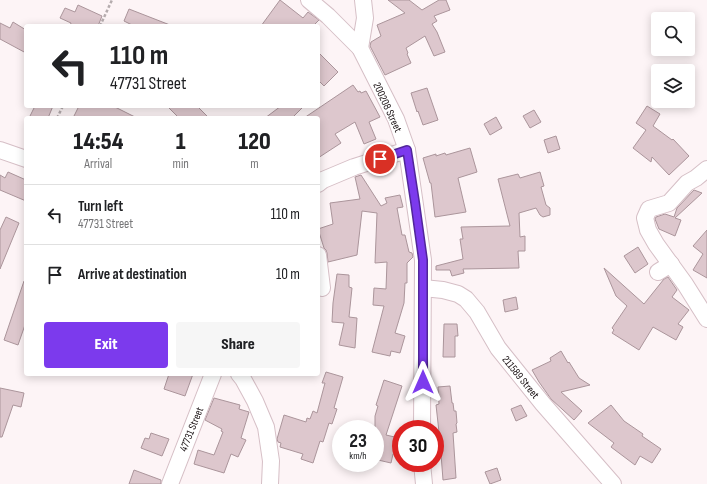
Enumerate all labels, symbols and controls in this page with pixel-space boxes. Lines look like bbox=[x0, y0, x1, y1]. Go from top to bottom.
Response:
map controls bbox=[651, 12, 695, 108]
button: search bbox=[651, 12, 695, 56]
text: 110 m bbox=[110, 39, 168, 72]
icon: left bbox=[44, 40, 96, 92]
button: layers bbox=[651, 64, 695, 108]
text: 47731 Street bbox=[110, 73, 187, 94]
street label: 200208 Street bbox=[370, 80, 405, 135]
text: 14:54 bbox=[73, 127, 123, 156]
text: 1 bbox=[176, 127, 186, 156]
text: 120 bbox=[238, 127, 271, 156]
pin bbox=[363, 142, 397, 176]
icon: arrive bbox=[369, 148, 391, 170]
text: Arrival bbox=[84, 156, 112, 172]
text: min bbox=[173, 156, 189, 172]
text: m bbox=[250, 156, 259, 172]
text: Turn left bbox=[78, 197, 123, 216]
icon: left bbox=[44, 204, 66, 226]
text: 110 m bbox=[271, 205, 300, 224]
text: 47731 Street bbox=[78, 216, 133, 232]
icon: arrive bbox=[44, 264, 66, 286]
text: Arrive at destination bbox=[78, 265, 187, 284]
text: 10 m bbox=[276, 265, 300, 284]
button: Exit bbox=[44, 322, 168, 368]
button: Share bbox=[176, 322, 300, 368]
street label: 211589 Street bbox=[499, 353, 542, 402]
position arrow bbox=[402, 361, 444, 403]
street label: 47731 Street bbox=[177, 404, 206, 453]
speed limit sign: 30 bbox=[392, 420, 444, 472]
text: 23 bbox=[349, 429, 367, 453]
text: km/h bbox=[349, 450, 367, 462]

